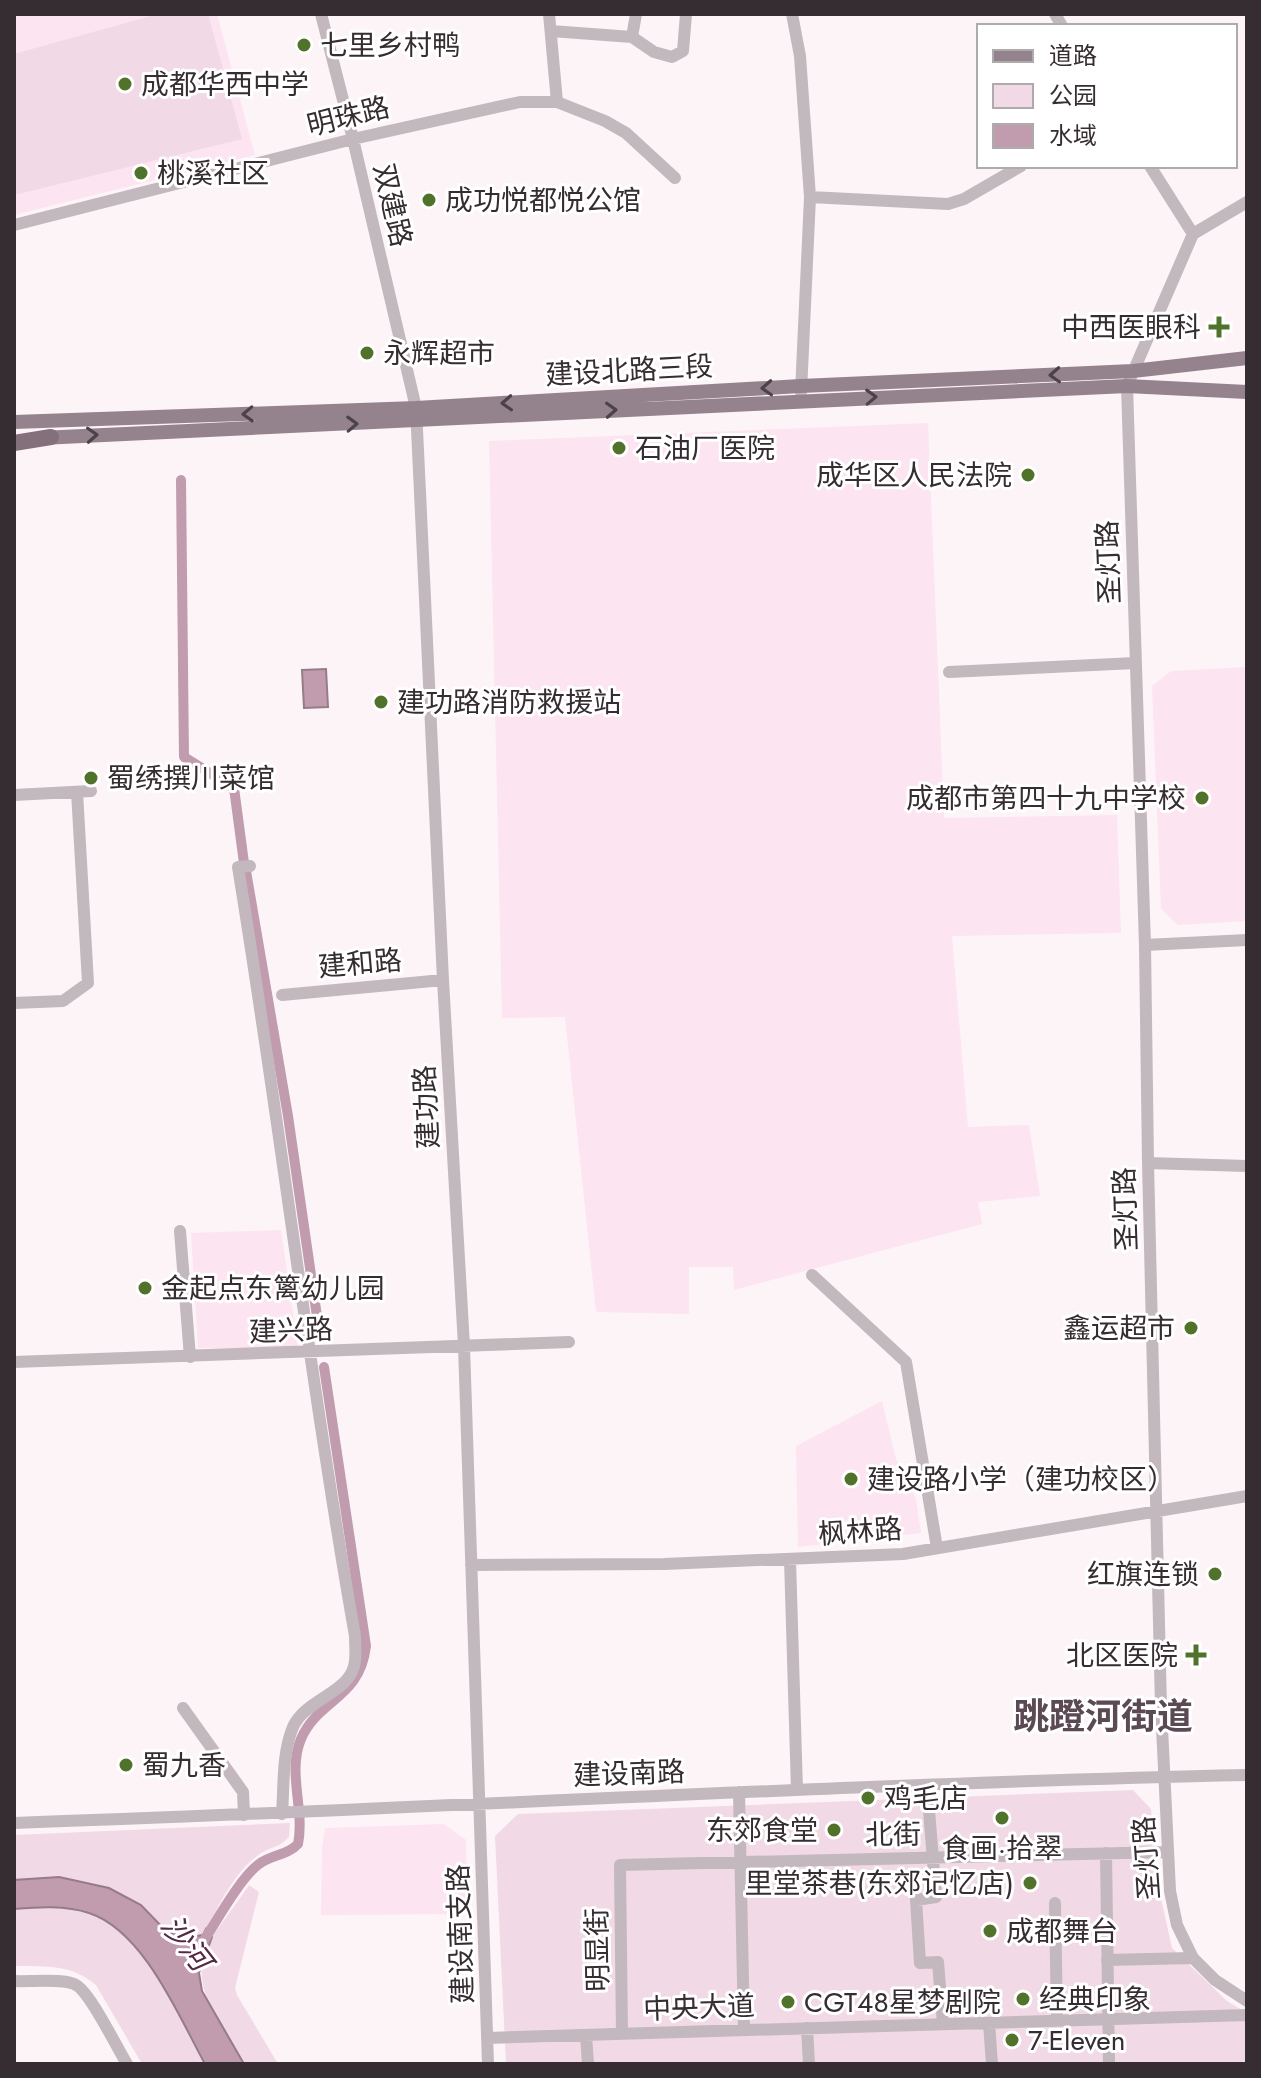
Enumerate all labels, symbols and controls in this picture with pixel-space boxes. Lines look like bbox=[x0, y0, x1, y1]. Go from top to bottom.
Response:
legend bbox=[977, 24, 1237, 168]
place label: 七里乡村鸭 bbox=[320, 25, 460, 66]
marker: 七里乡村鸭 bbox=[295, 36, 313, 54]
text: 道路 bbox=[1049, 38, 1097, 73]
place label: 成都华西中学 bbox=[141, 64, 309, 105]
marker: 成都华西中学 bbox=[116, 75, 134, 93]
text: 公园 bbox=[1049, 78, 1097, 113]
street label: 明珠路 bbox=[302, 86, 394, 147]
text: 水域 bbox=[1049, 118, 1097, 153]
place label: 桃溪社区 bbox=[157, 153, 269, 194]
street label: 双建路 bbox=[363, 160, 422, 251]
marker: 桃溪社区 bbox=[132, 164, 150, 182]
place label: 成功悦都悦公馆 bbox=[445, 180, 641, 221]
marker: 成功悦都悦公馆 bbox=[420, 191, 438, 209]
place label: 中西医眼科 bbox=[1061, 307, 1201, 348]
marker: 中西医眼科 bbox=[1208, 316, 1230, 338]
place label: 永辉超市 bbox=[383, 333, 495, 374]
marker: 永辉超市 bbox=[358, 344, 376, 362]
street label: 建设北路三段 bbox=[544, 346, 714, 395]
one-way arrow bbox=[1048, 366, 1061, 383]
one-way arrow bbox=[760, 379, 773, 396]
one-way arrow bbox=[865, 388, 878, 405]
one-way arrow bbox=[500, 394, 513, 411]
one-way arrow bbox=[605, 402, 618, 419]
one-way arrow bbox=[241, 406, 254, 423]
one-way arrow bbox=[346, 416, 359, 433]
one-way arrow bbox=[86, 427, 99, 444]
place label: 石油厂医院 bbox=[635, 428, 775, 469]
marker: 石油厂医院 bbox=[610, 439, 628, 457]
place label: 成华区人民法院 bbox=[816, 455, 1012, 496]
marker: 成华区人民法院 bbox=[1019, 466, 1037, 484]
street label: 圣灯路 bbox=[1087, 519, 1130, 605]
place label: 建功路消防救援站 bbox=[397, 682, 621, 723]
marker: 建功路消防救援站 bbox=[372, 693, 390, 711]
place label: 蜀绣撰川菜馆 bbox=[107, 758, 275, 799]
marker: 蜀绣撰川菜馆 bbox=[82, 769, 100, 787]
place label: 成都市第四十九中学校 bbox=[906, 778, 1186, 819]
marker: 成都市第四十九中学校 bbox=[1193, 789, 1211, 807]
street label: 建和路 bbox=[316, 939, 404, 988]
street label: 建功路 bbox=[404, 1064, 449, 1150]
street label: 圣灯路 bbox=[1104, 1166, 1147, 1252]
place label: 金起点东篱幼儿园 bbox=[161, 1268, 385, 1309]
marker: 金起点东篱幼儿园 bbox=[136, 1279, 154, 1297]
place label: 鑫运超市 bbox=[1063, 1308, 1175, 1349]
street label: 建兴路 bbox=[248, 1309, 334, 1352]
marker: 鑫运超市 bbox=[1182, 1319, 1200, 1337]
place label: 建设路小学（建功校区） bbox=[867, 1459, 1175, 1500]
marker: 建设路小学（建功校区） bbox=[842, 1470, 860, 1488]
street label: 枫林路 bbox=[817, 1508, 903, 1555]
place label: 红旗连锁 bbox=[1087, 1554, 1199, 1595]
marker: 红旗连锁 bbox=[1206, 1565, 1224, 1583]
place label: 北区医院 bbox=[1066, 1635, 1178, 1676]
marker: 北区医院 bbox=[1185, 1644, 1207, 1666]
district label: 跳蹬河街道 bbox=[1013, 1690, 1193, 1742]
place label: 蜀九香 bbox=[142, 1745, 226, 1786]
street label: 建设南路 bbox=[572, 1751, 686, 1796]
marker: 蜀九香 bbox=[117, 1756, 135, 1774]
place label: 鸡毛店 bbox=[884, 1778, 968, 1819]
marker: 鸡毛店 bbox=[859, 1789, 877, 1807]
marker: 食画·拾翠 bbox=[993, 1809, 1011, 1827]
place label: 东郊食堂 bbox=[706, 1810, 818, 1851]
street label: 北街 bbox=[865, 1814, 921, 1855]
street label: 圣灯路 bbox=[1123, 1815, 1170, 1901]
marker: 东郊食堂 bbox=[825, 1821, 843, 1839]
place label: 食画·拾翠 bbox=[942, 1828, 1062, 1869]
street label: 建设南支路 bbox=[438, 1863, 483, 2005]
place label: 里堂茶巷(东郊记忆店) bbox=[745, 1863, 1014, 1904]
marker: 里堂茶巷(东郊记忆店) bbox=[1021, 1874, 1039, 1892]
water label: 沙河 bbox=[151, 1906, 225, 1984]
street label: 明显街 bbox=[576, 1908, 619, 1992]
place label: 成都舞台 bbox=[1006, 1911, 1118, 1952]
marker: 成都舞台 bbox=[981, 1922, 999, 1940]
place label: 经典印象 bbox=[1039, 1979, 1151, 2020]
place label: CGT48星梦剧院 bbox=[804, 1982, 1001, 2023]
street label: 中央大道 bbox=[642, 1985, 756, 2030]
marker: 经典印象 bbox=[1014, 1990, 1032, 2008]
marker: CGT48星梦剧院 bbox=[779, 1993, 797, 2011]
place label: 7-Eleven bbox=[1028, 2020, 1125, 2061]
marker: 7-Eleven bbox=[1003, 2031, 1021, 2049]

